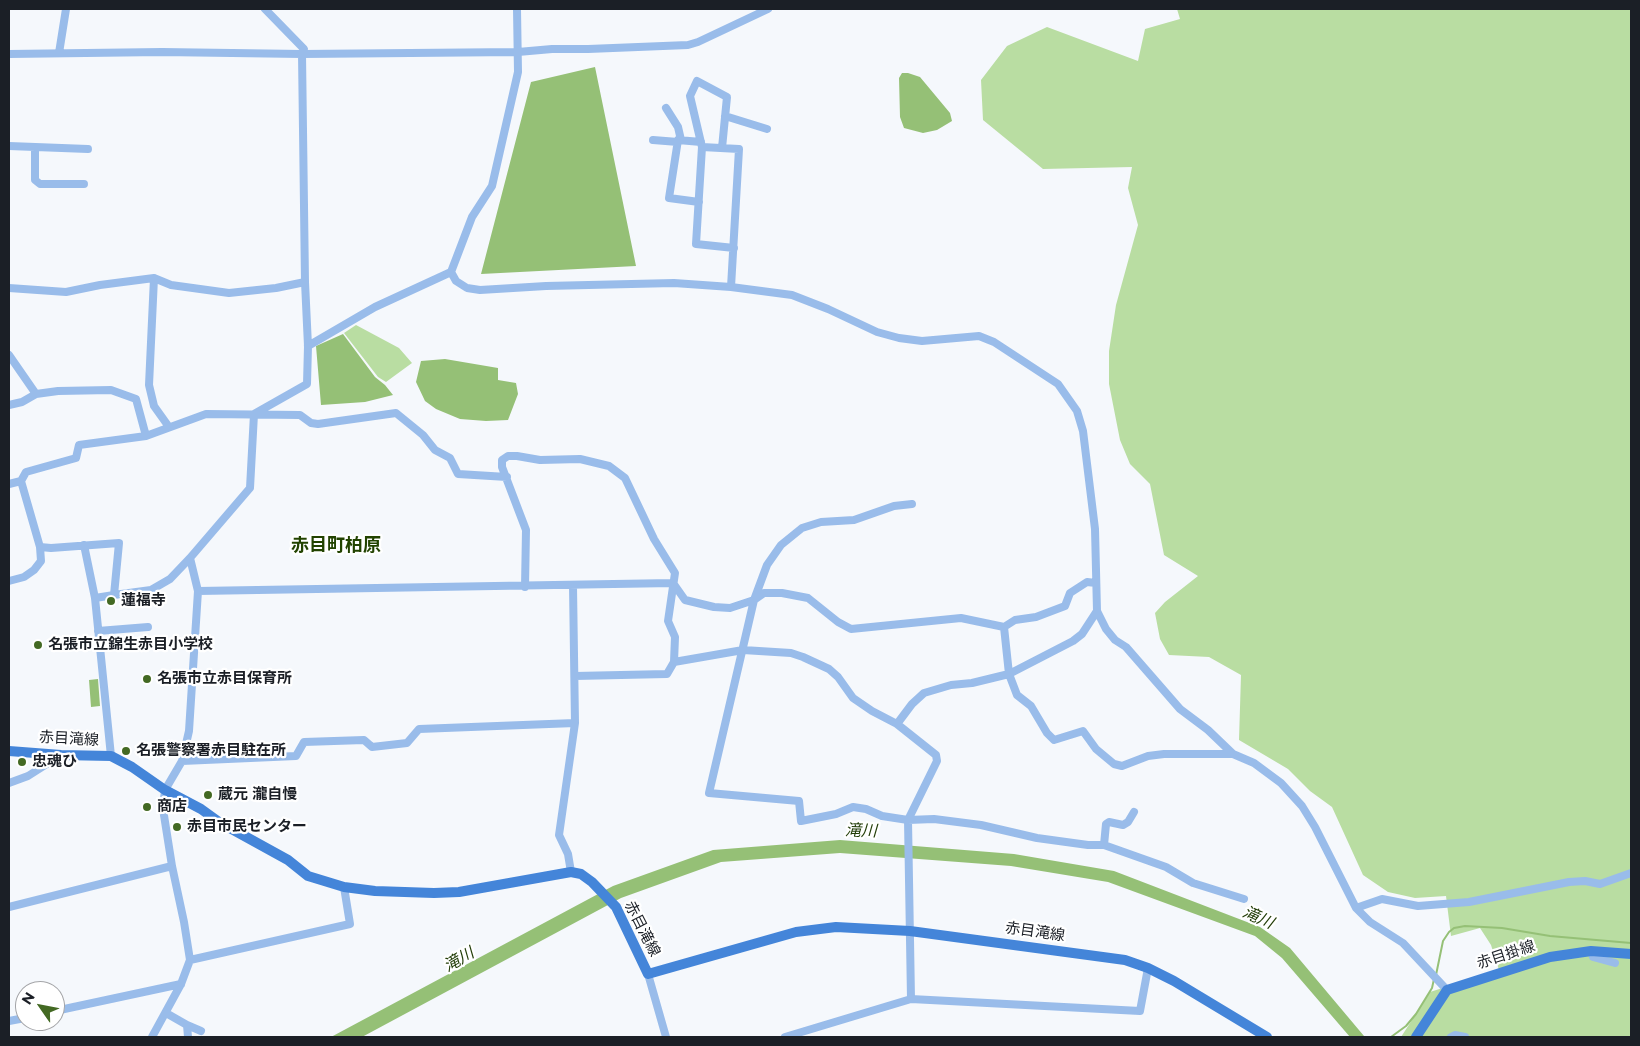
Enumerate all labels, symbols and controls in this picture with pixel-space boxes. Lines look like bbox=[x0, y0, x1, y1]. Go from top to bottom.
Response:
district label: 赤目町柏原 bbox=[291, 535, 381, 557]
place label: 蓮福寺 bbox=[121, 592, 166, 610]
marker: 蓮福寺 bbox=[105, 595, 117, 607]
place label: 名張市立錦生赤目小学校 bbox=[48, 636, 213, 654]
marker: 名張市立錦生赤目小学校 bbox=[32, 639, 44, 651]
place label: 名張市立赤目保育所 bbox=[157, 670, 292, 688]
marker: 名張市立赤目保育所 bbox=[141, 673, 153, 685]
street label: 赤目滝線 bbox=[39, 728, 99, 750]
place label: 名張警察署赤目駐在所 bbox=[136, 742, 286, 760]
marker: 名張警察署赤目駐在所 bbox=[120, 745, 132, 757]
place label: 忠魂ひ bbox=[32, 753, 77, 771]
marker: 忠魂ひ bbox=[16, 756, 28, 768]
place label: 蔵元 瀧自慢 bbox=[218, 786, 297, 804]
marker: 蔵元 瀧自慢 bbox=[202, 789, 214, 801]
place label: 商店 bbox=[157, 798, 187, 816]
marker: 商店 bbox=[141, 801, 153, 813]
place label: 赤目市民センター bbox=[187, 818, 307, 836]
marker: 赤目市民センター bbox=[171, 821, 183, 833]
water label: 滝川 bbox=[845, 821, 877, 841]
street label: 赤目滝線 bbox=[620, 898, 664, 960]
water label: 滝川 bbox=[1239, 903, 1277, 933]
street label: 赤目滝線 bbox=[1004, 919, 1066, 945]
street label: 赤目掛線 bbox=[1475, 937, 1537, 973]
water label: 滝川 bbox=[440, 944, 478, 976]
north arrow bbox=[15, 981, 65, 1031]
text: N bbox=[18, 989, 39, 1008]

